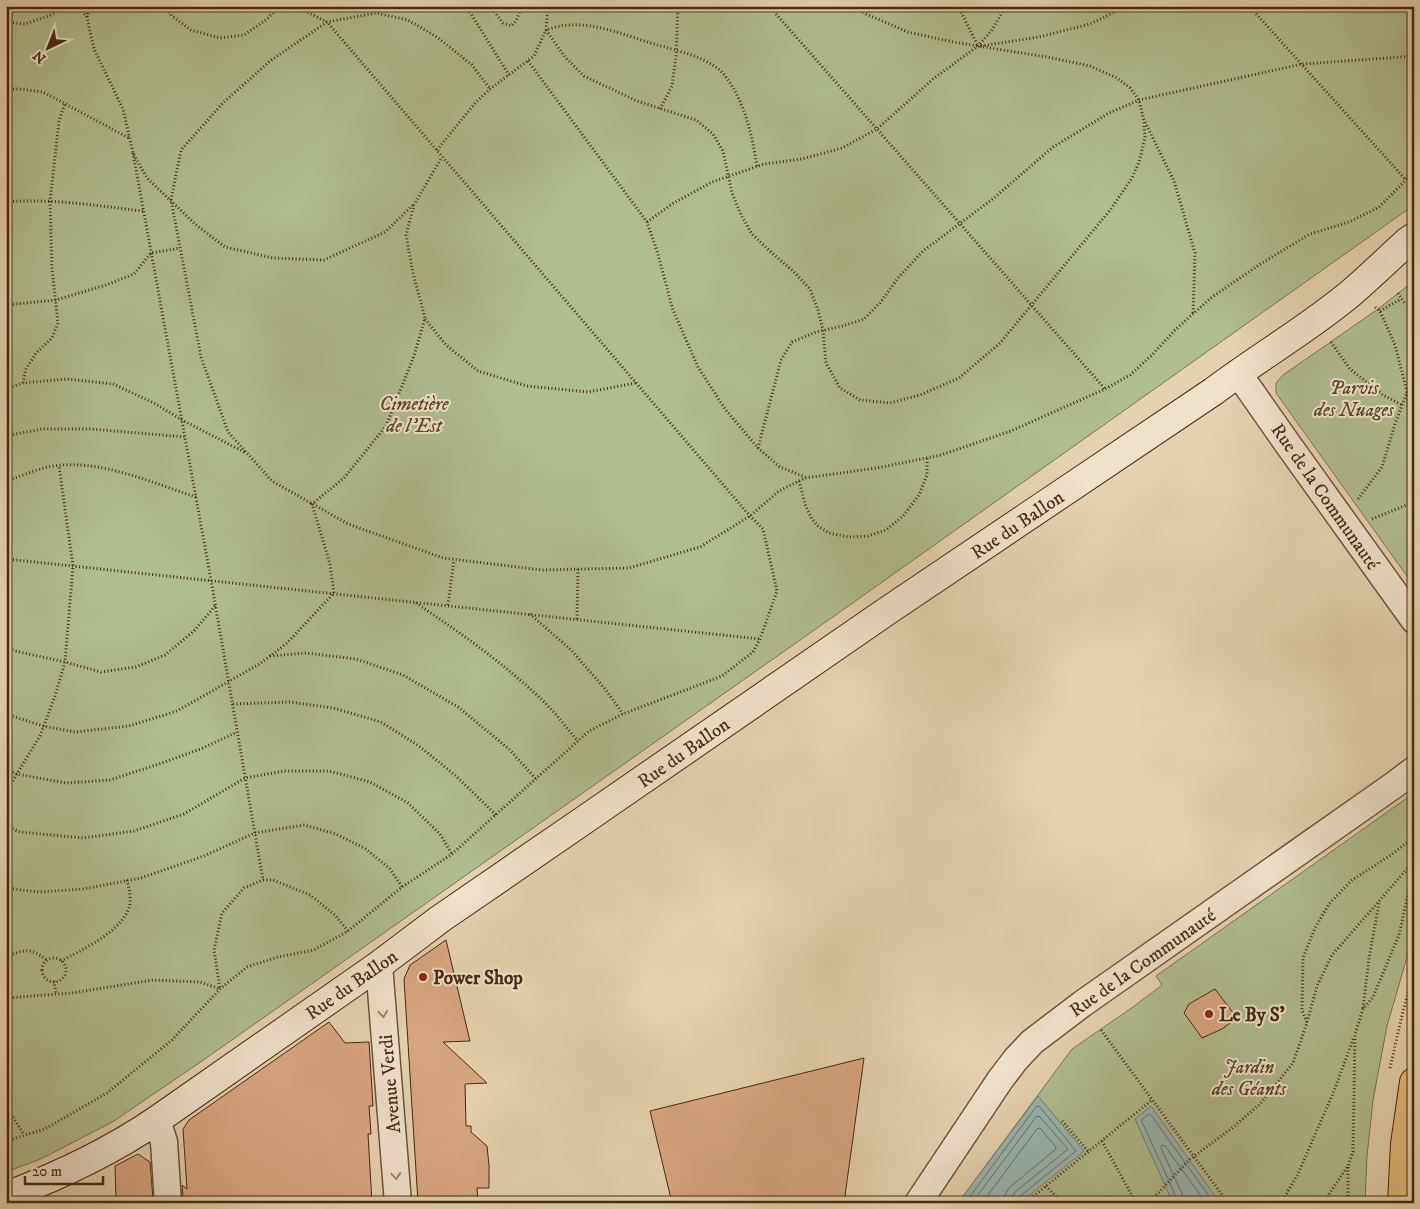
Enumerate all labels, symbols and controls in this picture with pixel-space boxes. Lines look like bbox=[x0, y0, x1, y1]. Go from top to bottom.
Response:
north arrow bbox=[22, 22, 72, 72]
text: N bbox=[29, 46, 50, 67]
park label: Parvis des Nuages bbox=[1313, 377, 1395, 422]
park label: Cimetière de l'Est bbox=[380, 393, 449, 438]
street label: Rue de la Communauté bbox=[1266, 419, 1384, 575]
street label: Rue du Ballon bbox=[967, 486, 1069, 565]
street label: Rue du Ballon bbox=[633, 713, 734, 793]
street label: Rue de la Communauté bbox=[1065, 904, 1221, 1022]
street label: Rue du Ballon bbox=[301, 945, 402, 1025]
place label: Power Shop bbox=[433, 967, 523, 990]
marker: Power Shop bbox=[417, 971, 429, 983]
place label: Le By S' bbox=[1219, 1004, 1285, 1027]
marker: Le By S' bbox=[1203, 1008, 1215, 1020]
one-way arrow bbox=[377, 1010, 388, 1018]
street label: Avenue Verdi bbox=[375, 1033, 406, 1134]
park label: Jardin des Géants bbox=[1211, 1056, 1287, 1101]
scale bar bbox=[25, 1154, 102, 1186]
text: 20 m bbox=[32, 1162, 62, 1181]
one-way arrow bbox=[390, 1172, 401, 1180]

